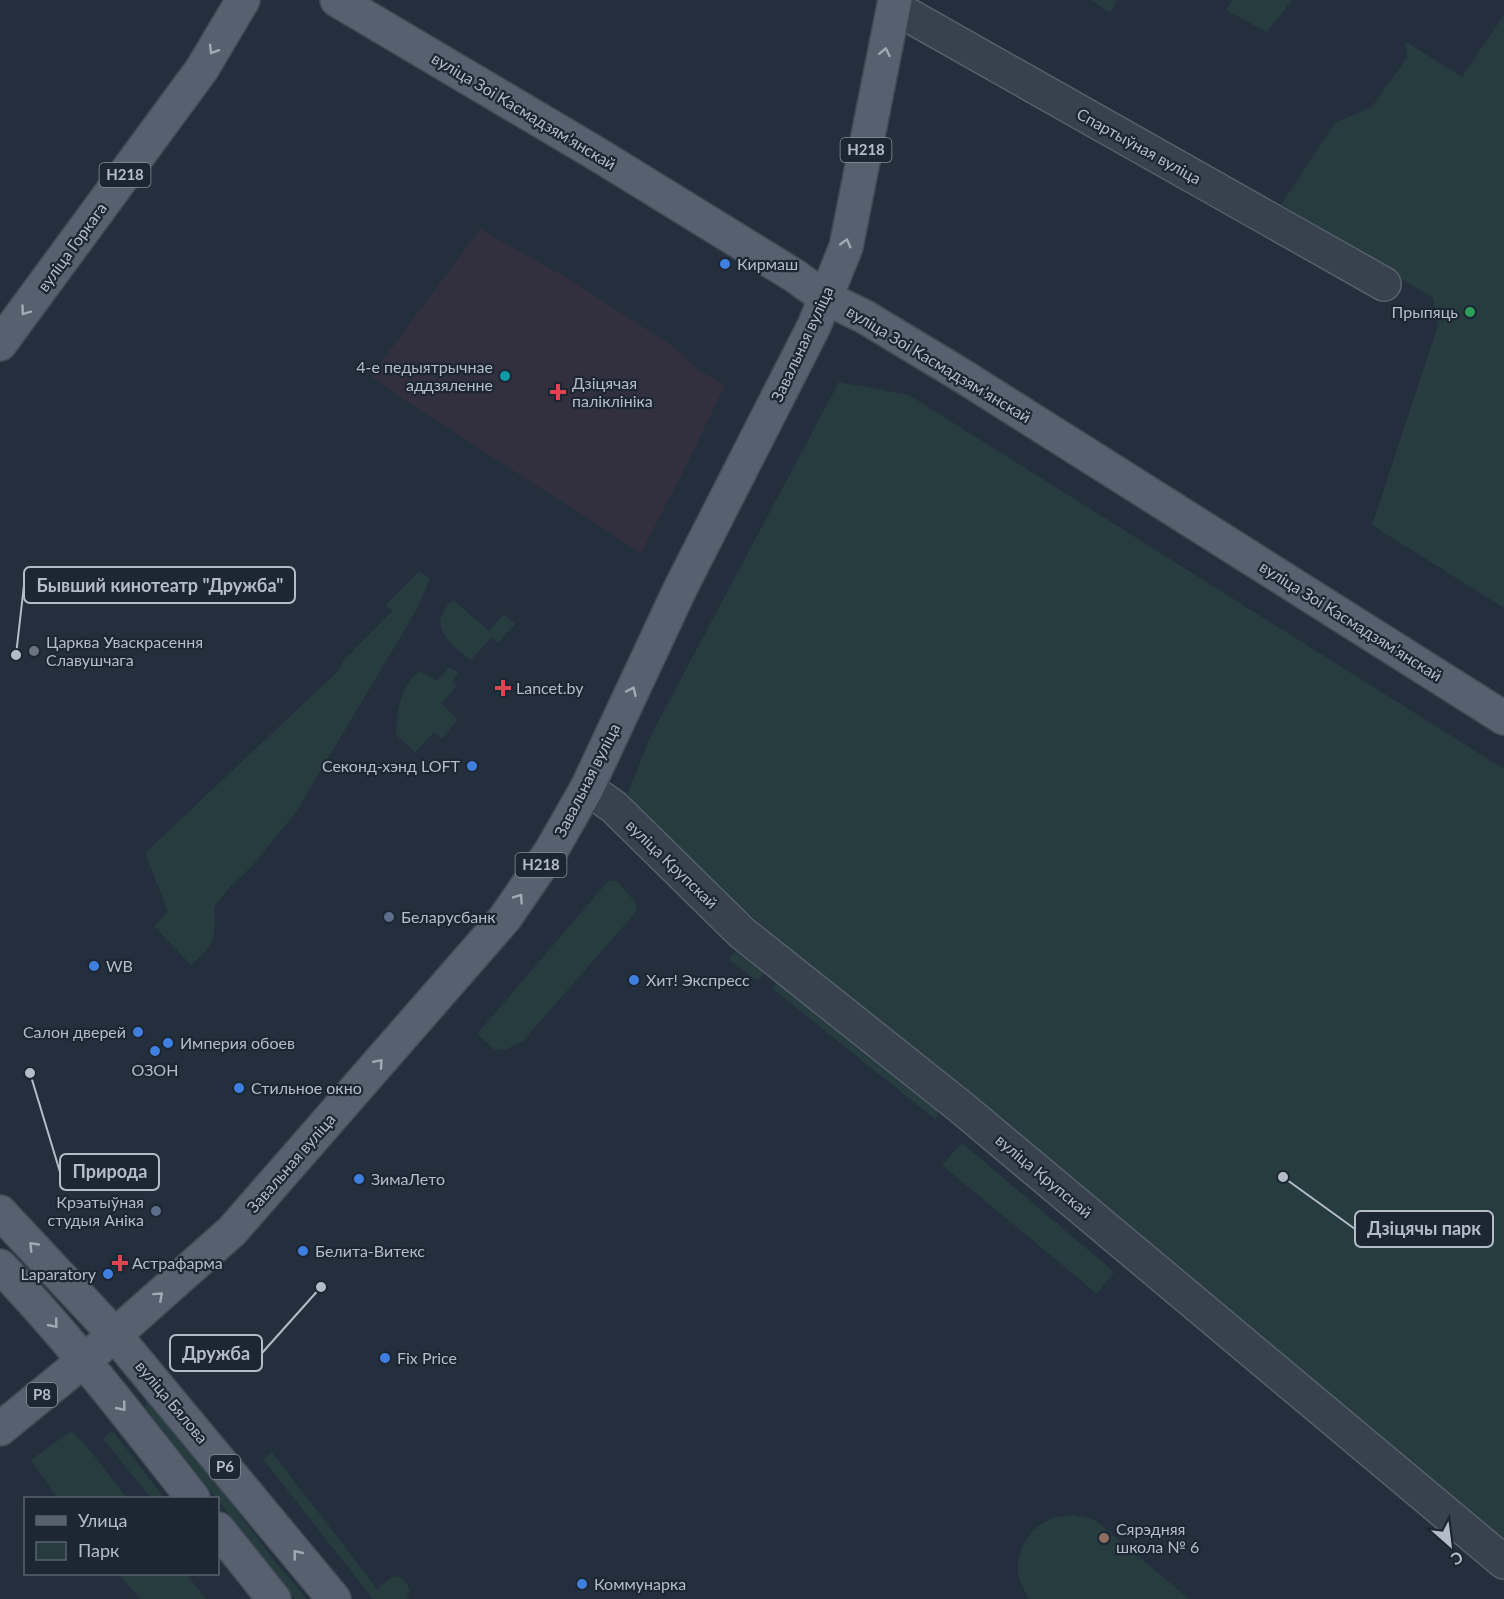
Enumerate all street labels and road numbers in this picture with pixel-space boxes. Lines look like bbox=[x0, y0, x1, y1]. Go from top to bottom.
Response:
street label: вуліца Зоі Касмадзямʼянскай bbox=[429, 48, 620, 173]
street label: Спартыўная вуліца bbox=[1074, 104, 1205, 188]
road number: Н218 bbox=[840, 138, 892, 162]
road number: Н218 bbox=[100, 163, 150, 187]
street label: вуліца Горкага bbox=[33, 199, 110, 295]
street label: Завальная вуліца bbox=[767, 283, 837, 404]
street label: вуліца Зоі Касмадзямʼянскай bbox=[844, 301, 1035, 426]
street label: вуліца Зоі Касмадзямʼянскай bbox=[1257, 557, 1446, 685]
street label: Завальная вуліца bbox=[550, 720, 623, 840]
street label: вуліца Крупскай bbox=[623, 815, 722, 912]
road number: Н218 bbox=[516, 853, 566, 877]
street label: Завальная вуліца bbox=[242, 1109, 339, 1216]
street label: вуліца Крупскай bbox=[992, 1130, 1096, 1221]
street label: вуліца Бялова bbox=[132, 1356, 212, 1447]
road number: Р8 bbox=[27, 1383, 57, 1407]
road number: Р6 bbox=[210, 1455, 240, 1479]

